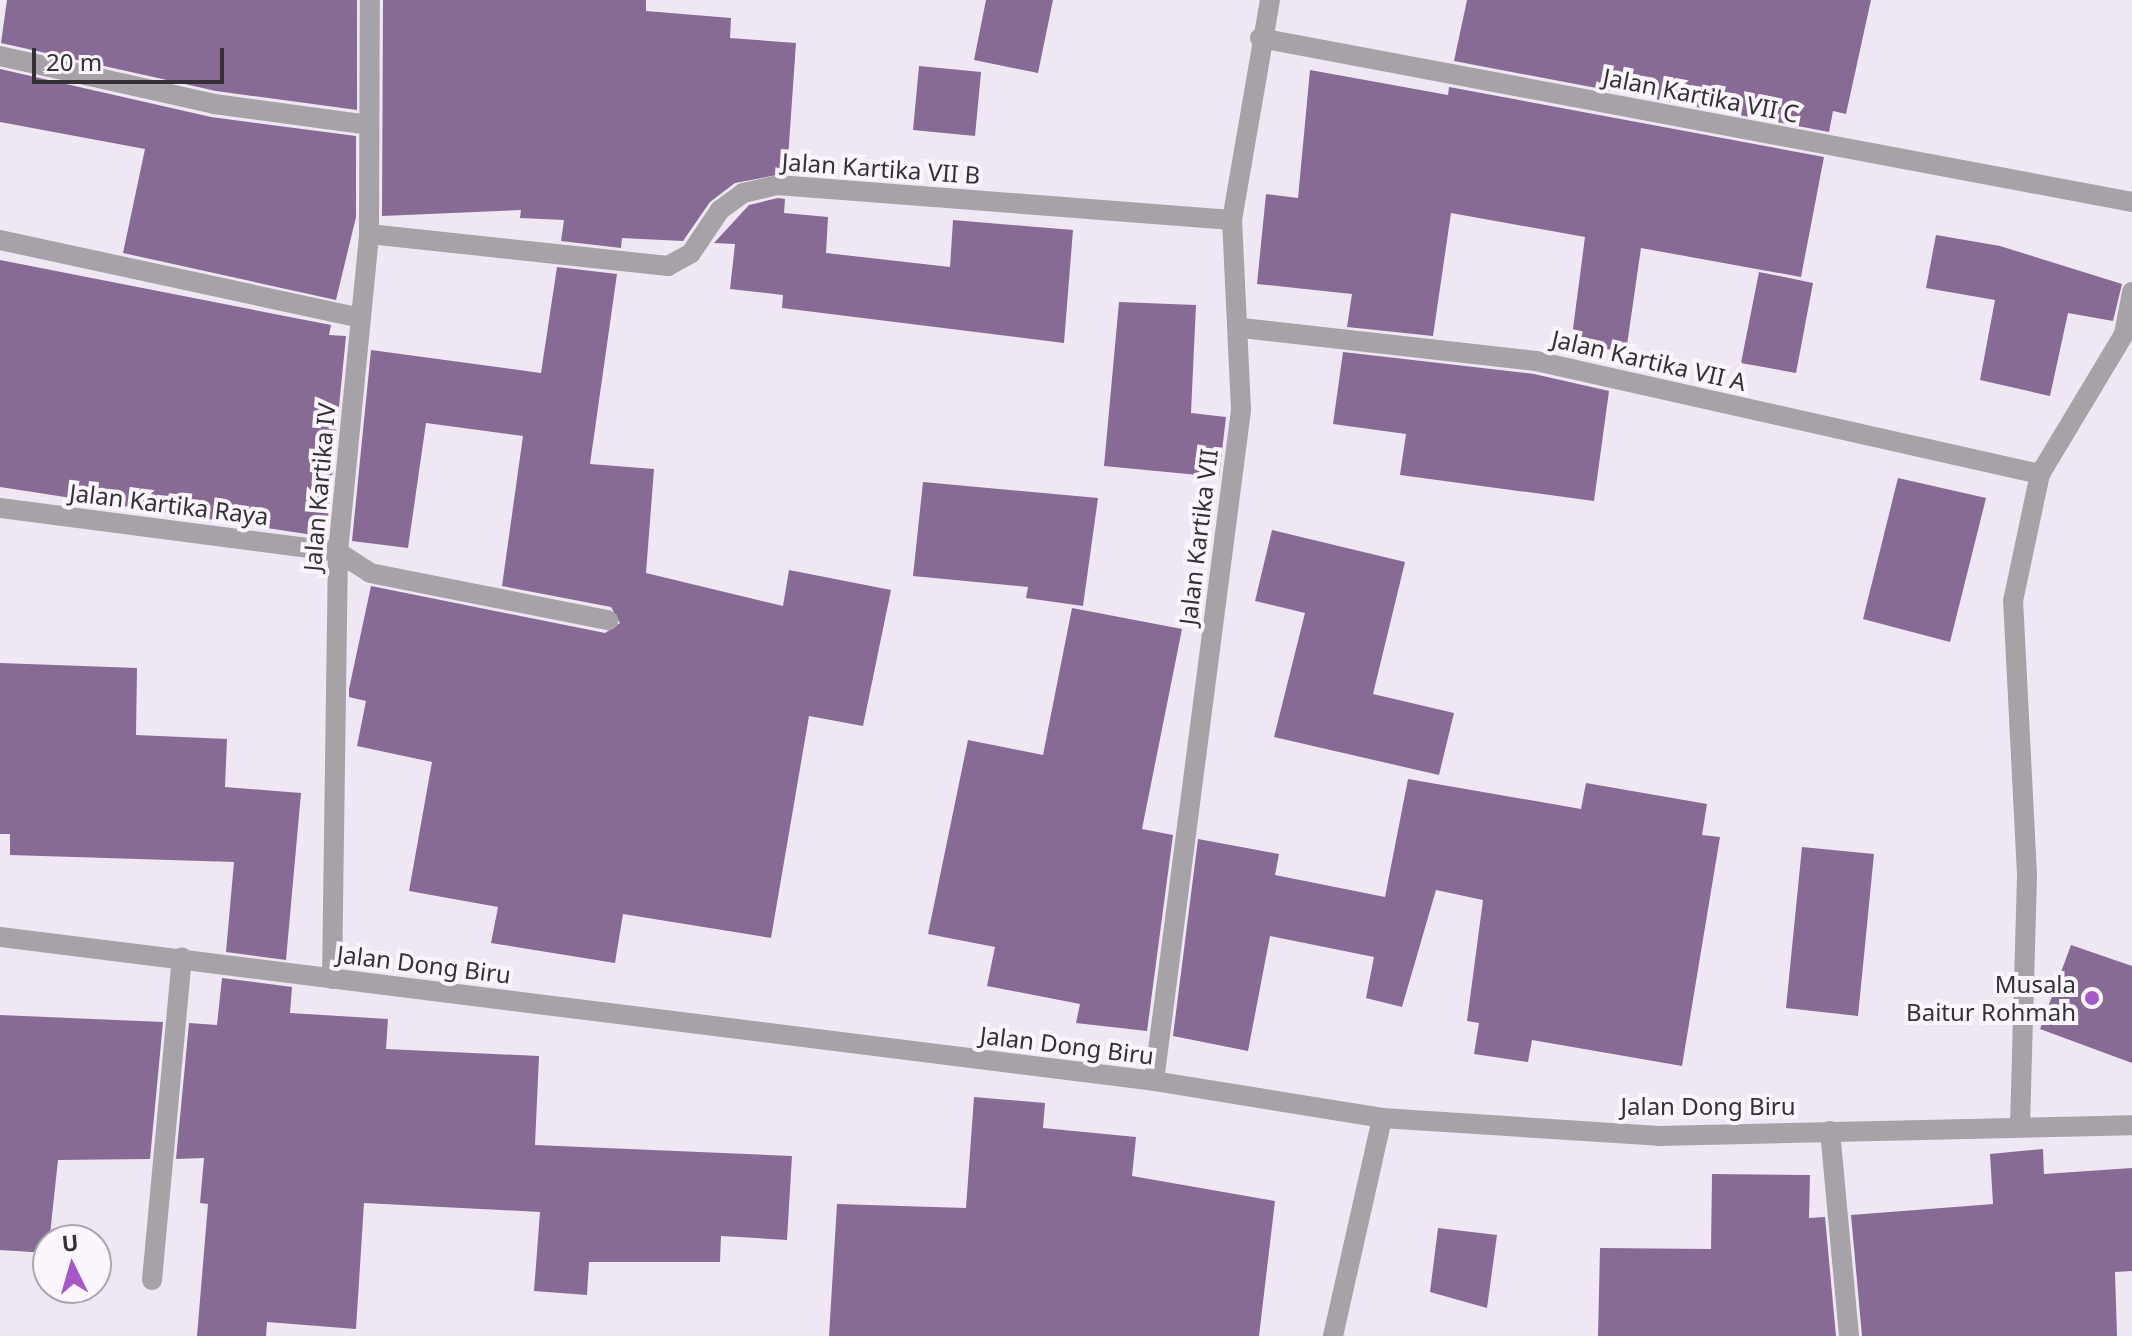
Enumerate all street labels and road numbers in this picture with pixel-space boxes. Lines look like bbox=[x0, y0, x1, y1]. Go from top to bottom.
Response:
street label: Jalan Kartika VII C bbox=[1601, 62, 1801, 128]
street label: Jalan Kartika VII B bbox=[781, 147, 981, 189]
street label: Jalan Kartika VII A bbox=[1549, 324, 1749, 396]
street label: Jalan Kartika IV bbox=[297, 402, 341, 572]
street label: Jalan Kartika VII bbox=[1173, 447, 1223, 627]
street label: Jalan Kartika Raya bbox=[68, 477, 270, 531]
street label: Jalan Dong Biru bbox=[335, 939, 513, 989]
street label: Jalan Dong Biru bbox=[978, 1020, 1156, 1070]
street label: Jalan Dong Biru bbox=[1620, 1092, 1796, 1120]

